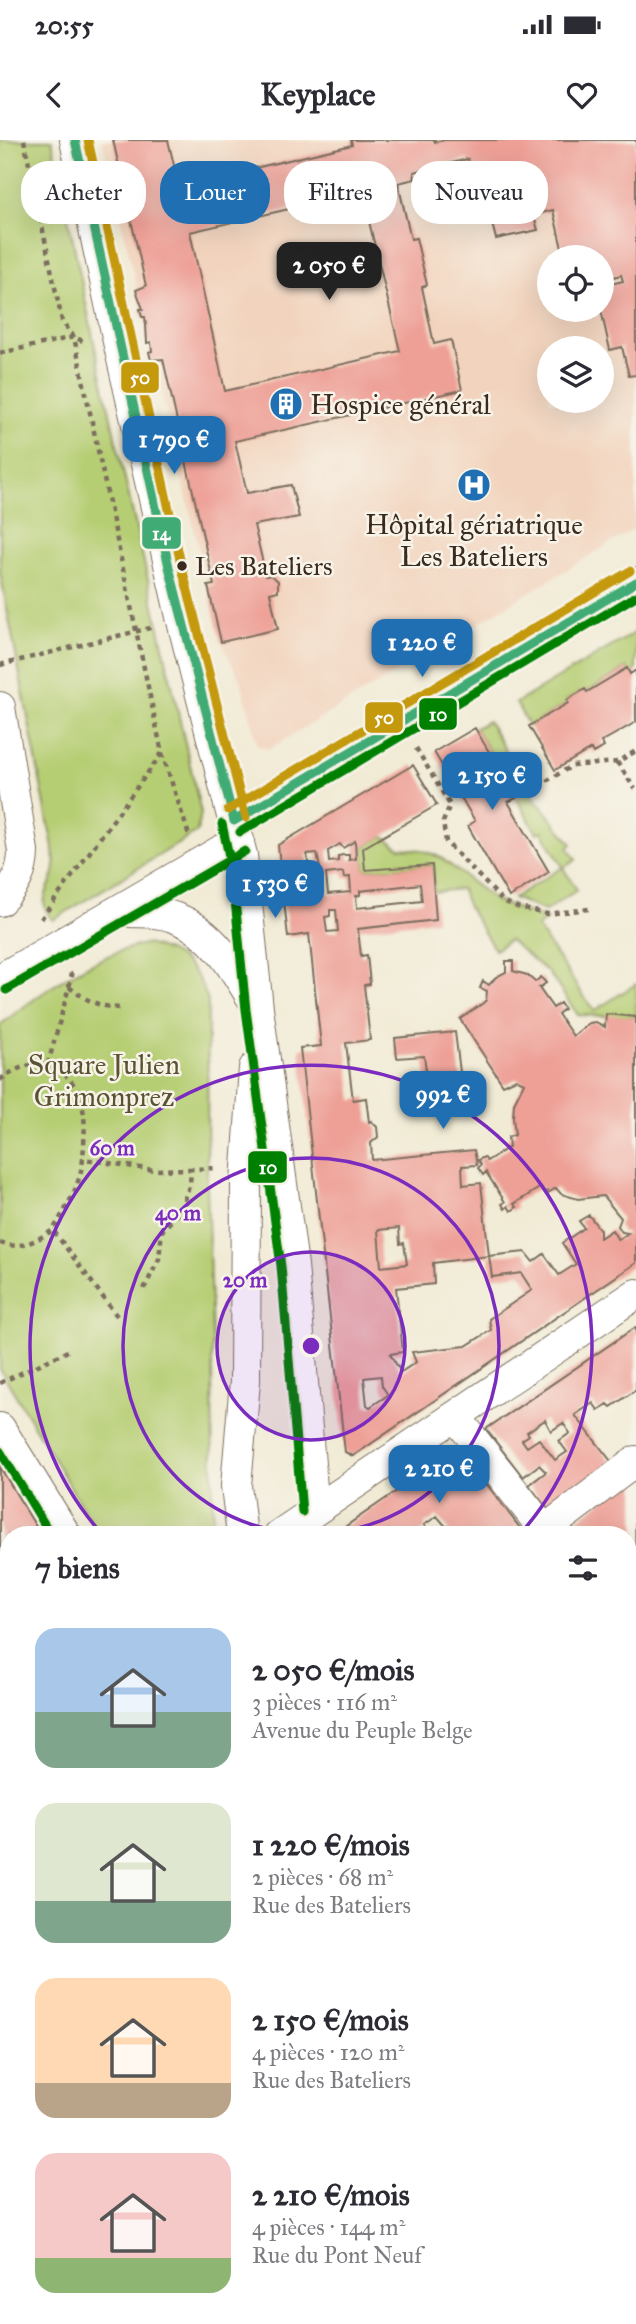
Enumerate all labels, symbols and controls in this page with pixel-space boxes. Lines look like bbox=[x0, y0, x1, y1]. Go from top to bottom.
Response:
text: 20:55 bbox=[35, 9, 94, 41]
text: Keyplace bbox=[260, 75, 376, 114]
icon: back bbox=[35, 76, 73, 114]
icon: heart bbox=[563, 76, 601, 114]
chip: Acheter bbox=[21, 161, 146, 224]
chip: Louer bbox=[160, 161, 270, 224]
chip: Filtres bbox=[284, 161, 397, 224]
chip: Nouveau bbox=[411, 161, 548, 224]
pin: 2 050 € bbox=[264, 242, 394, 302]
map controls bbox=[537, 245, 614, 413]
button: locate bbox=[537, 245, 614, 322]
text: 2 050 € bbox=[293, 251, 365, 279]
button: layers bbox=[537, 336, 614, 413]
line badge: 50 bbox=[120, 361, 160, 394]
text: 50 bbox=[130, 366, 150, 389]
building icon: Hospice général bbox=[267, 385, 305, 423]
place label: Hospice général bbox=[310, 387, 491, 422]
pin: 1 790 € bbox=[109, 416, 239, 476]
text: 1 790 € bbox=[139, 425, 209, 453]
hospital icon: Hôpital gériatrique Les Bateliers bbox=[455, 466, 493, 504]
place label: Hôpital gériatrique Les Bateliers bbox=[365, 507, 583, 574]
line badge: 14 bbox=[141, 516, 182, 550]
text: 14 bbox=[152, 522, 171, 546]
place label: Les Bateliers bbox=[195, 550, 332, 582]
marker: Les Bateliers bbox=[175, 559, 189, 573]
pin: 1 220 € bbox=[357, 620, 487, 679]
text: 1 220 € bbox=[388, 628, 456, 656]
line badge: 10 bbox=[418, 697, 458, 731]
line badge: 50 bbox=[364, 701, 404, 734]
text: 10 bbox=[429, 703, 447, 726]
text: 50 bbox=[374, 706, 394, 729]
pin: 2 150 € bbox=[427, 752, 557, 812]
text: 2 150 € bbox=[458, 761, 526, 789]
pin: 1 530 € bbox=[210, 860, 340, 920]
text: 1 530 € bbox=[242, 869, 308, 897]
park label: Square Julien Grimonprez bbox=[28, 1047, 180, 1114]
pin: 992 € bbox=[394, 1072, 492, 1131]
text: 992 € bbox=[416, 1080, 470, 1108]
text: 60 m bbox=[89, 1135, 135, 1161]
line badge: 10 bbox=[247, 1150, 288, 1184]
text: 10 bbox=[259, 1156, 277, 1179]
text: 40 m bbox=[155, 1200, 201, 1226]
text: 20 m bbox=[223, 1267, 268, 1293]
centre of rings bbox=[299, 1334, 323, 1358]
pin: 2 210 € bbox=[374, 1446, 504, 1505]
text: 2 210 € bbox=[405, 1454, 473, 1482]
icon: filters bbox=[564, 1549, 602, 1587]
text: 7 biens bbox=[35, 1550, 120, 1586]
text: 2 050 €/mois bbox=[252, 1652, 414, 1688]
icon: home bbox=[91, 1656, 175, 1740]
text: 3 pièces · 116 m² bbox=[252, 1688, 397, 1716]
text: Avenue du Peuple Belge bbox=[252, 1716, 473, 1744]
text: 1 220 €/mois bbox=[252, 1827, 410, 1863]
icon: home bbox=[91, 1831, 175, 1915]
text: 2 pièces · 68 m² bbox=[252, 1863, 393, 1891]
text: Rue des Bateliers bbox=[252, 1891, 411, 1919]
text: 2 150 €/mois bbox=[252, 2002, 409, 2038]
icon: home bbox=[91, 2006, 175, 2090]
text: 4 pièces · 120 m² bbox=[252, 2038, 404, 2066]
text: Rue des Bateliers bbox=[252, 2066, 411, 2094]
text: 2 210 €/mois bbox=[252, 2177, 410, 2213]
icon: home bbox=[91, 2181, 175, 2265]
text: 4 pièces · 144 m² bbox=[252, 2213, 405, 2241]
text: Rue du Pont Neuf bbox=[252, 2241, 422, 2269]

